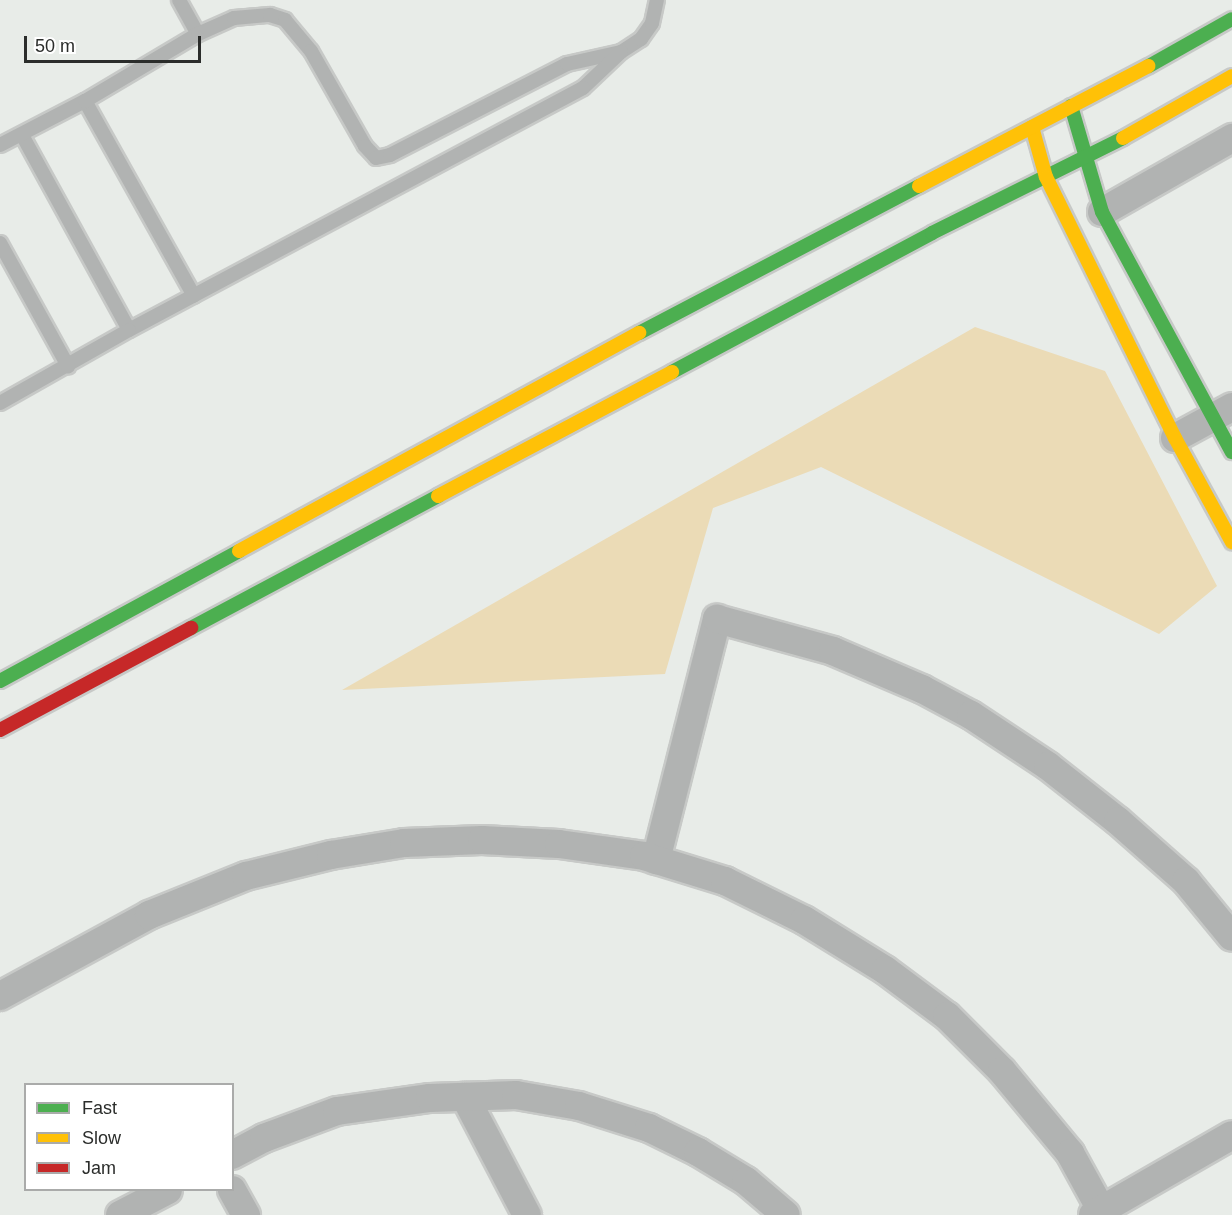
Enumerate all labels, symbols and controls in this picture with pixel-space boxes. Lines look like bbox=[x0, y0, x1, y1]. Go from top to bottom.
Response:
scale bar bbox=[27, 24, 204, 62]
text: 50 m bbox=[35, 36, 75, 56]
legend bbox=[24, 1083, 234, 1191]
text: Fast bbox=[82, 1098, 117, 1118]
text: Slow bbox=[82, 1128, 121, 1148]
text: Jam bbox=[82, 1158, 116, 1178]

